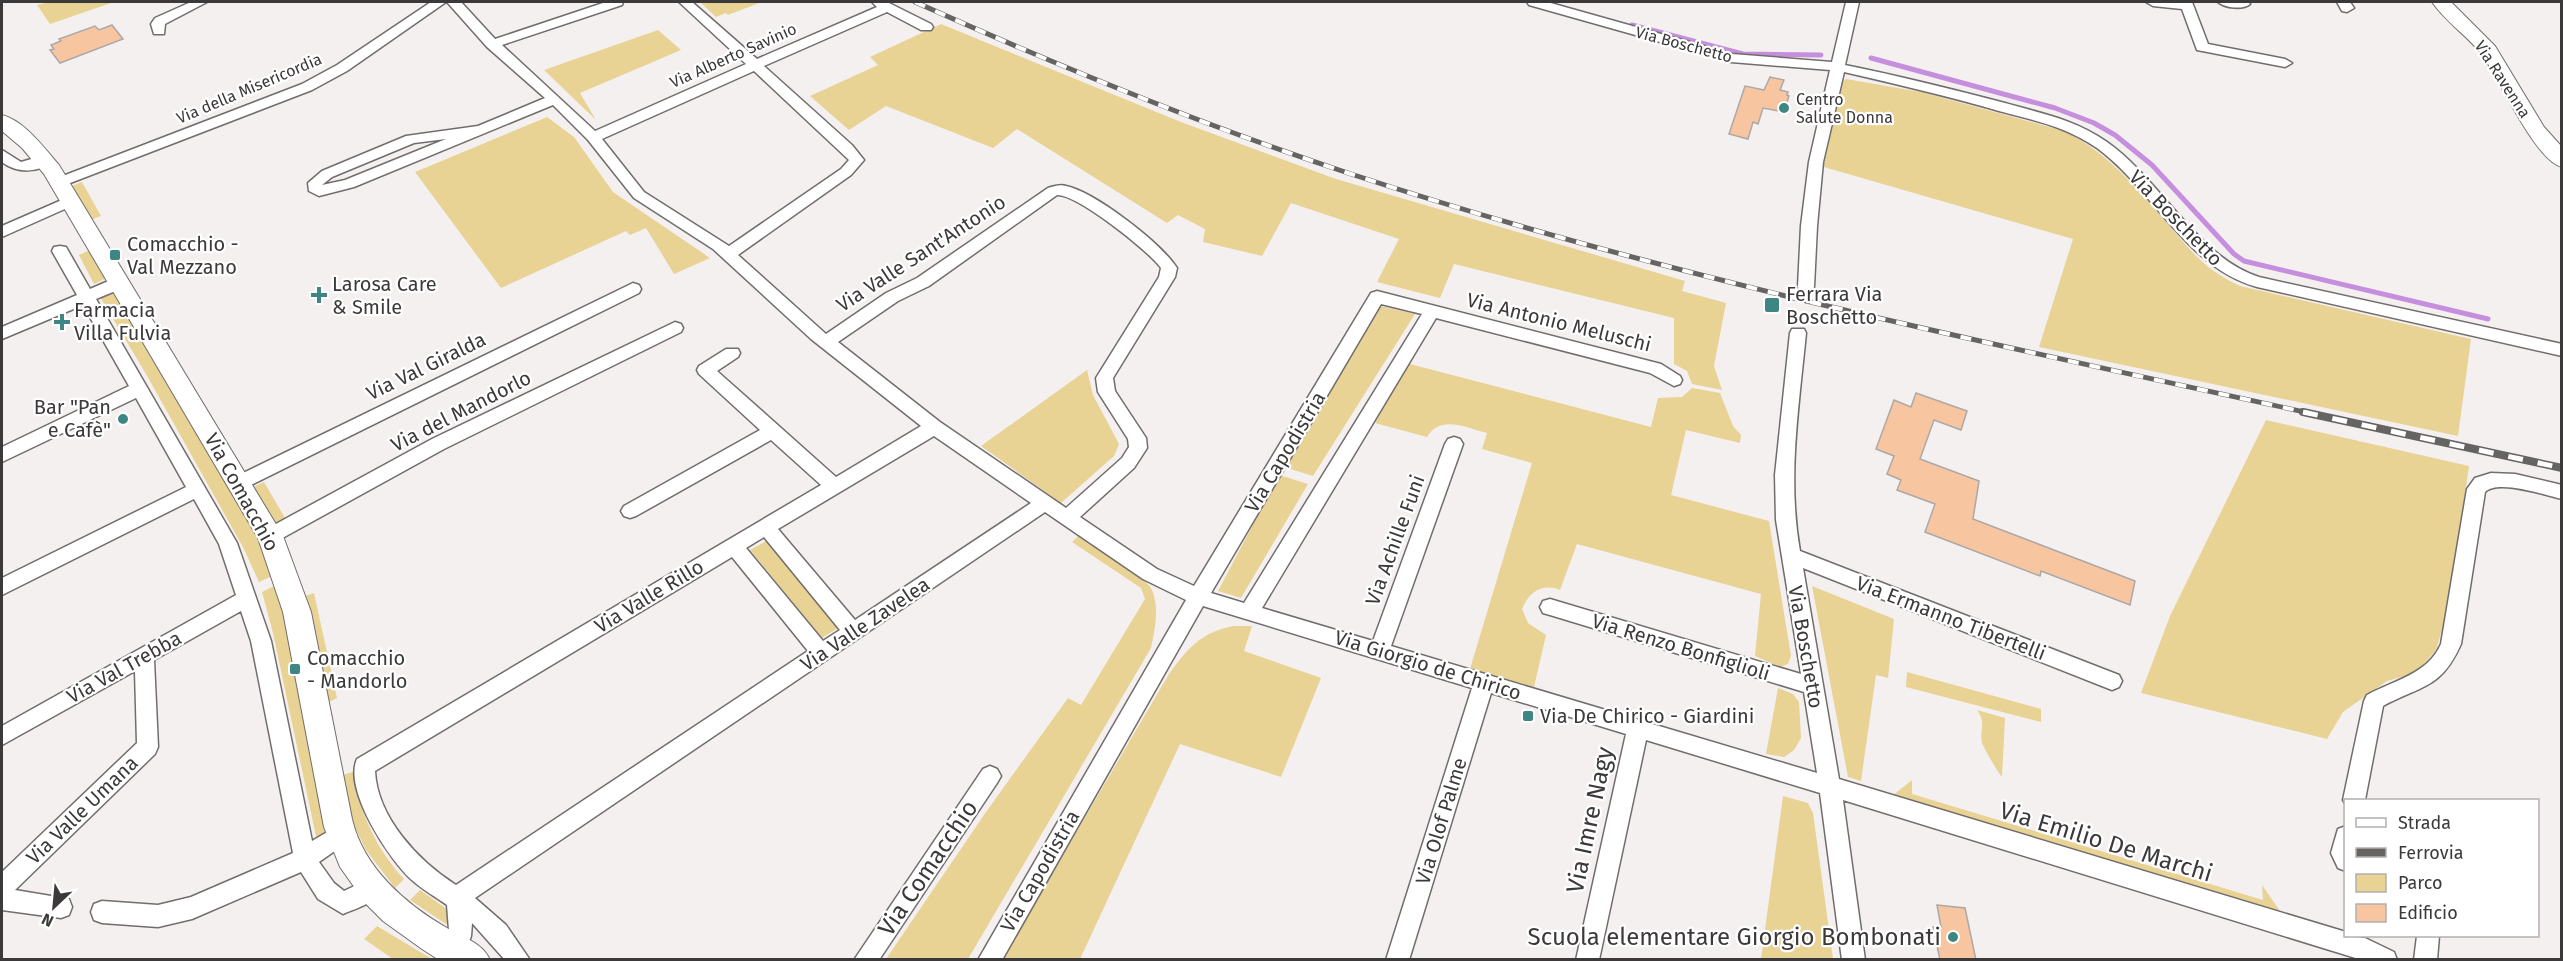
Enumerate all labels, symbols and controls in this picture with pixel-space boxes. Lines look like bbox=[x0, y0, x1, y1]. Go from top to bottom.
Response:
street label: Via Alberto Savinio bbox=[667, 19, 799, 92]
street label: Via Boschetto bbox=[1633, 22, 1734, 67]
street label: Via Ravenna bbox=[2471, 37, 2535, 121]
street label: Via della Misericordia bbox=[174, 49, 325, 128]
place label: Centro Salute Donna bbox=[1796, 90, 1893, 127]
marker: Centro Salute Donna bbox=[1777, 101, 1791, 115]
street label: Via Boschetto bbox=[2124, 165, 2228, 271]
street label: Via Valle Sant'Antonio bbox=[832, 189, 1010, 317]
place label: Comacchio - Val Mezzano bbox=[127, 232, 239, 279]
marker: Comacchio - Val Mezzano bbox=[108, 248, 122, 262]
place label: Larosa Care & Smile bbox=[332, 272, 437, 319]
place label: Ferrara Via Boschetto bbox=[1786, 282, 1882, 329]
marker: Larosa Care & Smile bbox=[310, 286, 328, 304]
street label: Via Antonio Meluschi bbox=[1464, 287, 1654, 357]
marker: Ferrara Via Boschetto bbox=[1763, 296, 1781, 314]
place label: Farmacia Villa Fulvia bbox=[74, 298, 171, 345]
marker: Farmacia Villa Fulvia bbox=[55, 315, 69, 329]
street label: Via Val Giralda bbox=[362, 327, 490, 405]
street label: Via del Mandorlo bbox=[387, 365, 535, 457]
street label: Via Capodistria bbox=[1239, 387, 1331, 517]
place label: Bar "Pan e Cafè" bbox=[34, 395, 111, 442]
marker: Bar "Pan e Cafè" bbox=[116, 412, 130, 426]
street label: Via Comacchio bbox=[200, 429, 284, 555]
street label: Via Achille Funi bbox=[1360, 471, 1430, 609]
street label: Via Valle Rillo bbox=[590, 554, 708, 638]
street label: Via Ermanno Tibertelli bbox=[1853, 571, 2049, 665]
street label: Via Valle Zavelea bbox=[796, 572, 934, 676]
street label: Via Boschetto bbox=[1783, 584, 1829, 710]
street label: Via Renzo Bonfiglioli bbox=[1589, 608, 1773, 686]
street label: Via Giorgio de Chirico bbox=[1332, 625, 1524, 705]
street label: Via Val Trebba bbox=[63, 626, 185, 708]
place label: Comacchio - Mandorlo bbox=[307, 646, 407, 693]
marker: Comacchio - Mandorlo bbox=[288, 662, 302, 676]
place label: Via De Chirico - Giardini bbox=[1540, 704, 1754, 728]
marker: Via De Chirico - Giardini bbox=[1521, 709, 1535, 723]
street label: Via Imre Nagy bbox=[1561, 744, 1619, 896]
street label: Via Valle Umana bbox=[21, 751, 143, 869]
street label: Via Olof Palme bbox=[1410, 755, 1472, 887]
street label: Via Comacchio bbox=[872, 795, 984, 941]
street label: Via Emilio De Marchi bbox=[1996, 796, 2216, 888]
legend bbox=[2344, 799, 2539, 937]
street label: Via Capodistria bbox=[995, 806, 1085, 936]
text: Strada bbox=[2398, 812, 2451, 834]
text: Ferrovia bbox=[2398, 842, 2464, 864]
text: Parco bbox=[2398, 872, 2442, 894]
north arrow bbox=[24, 877, 84, 937]
text: Edificio bbox=[2398, 902, 2458, 924]
text: N bbox=[39, 909, 57, 931]
place label: Scuola elementare Giorgio Bombonati bbox=[1528, 923, 1941, 951]
marker: Scuola elementare Giorgio Bombonati bbox=[1946, 930, 1960, 944]

